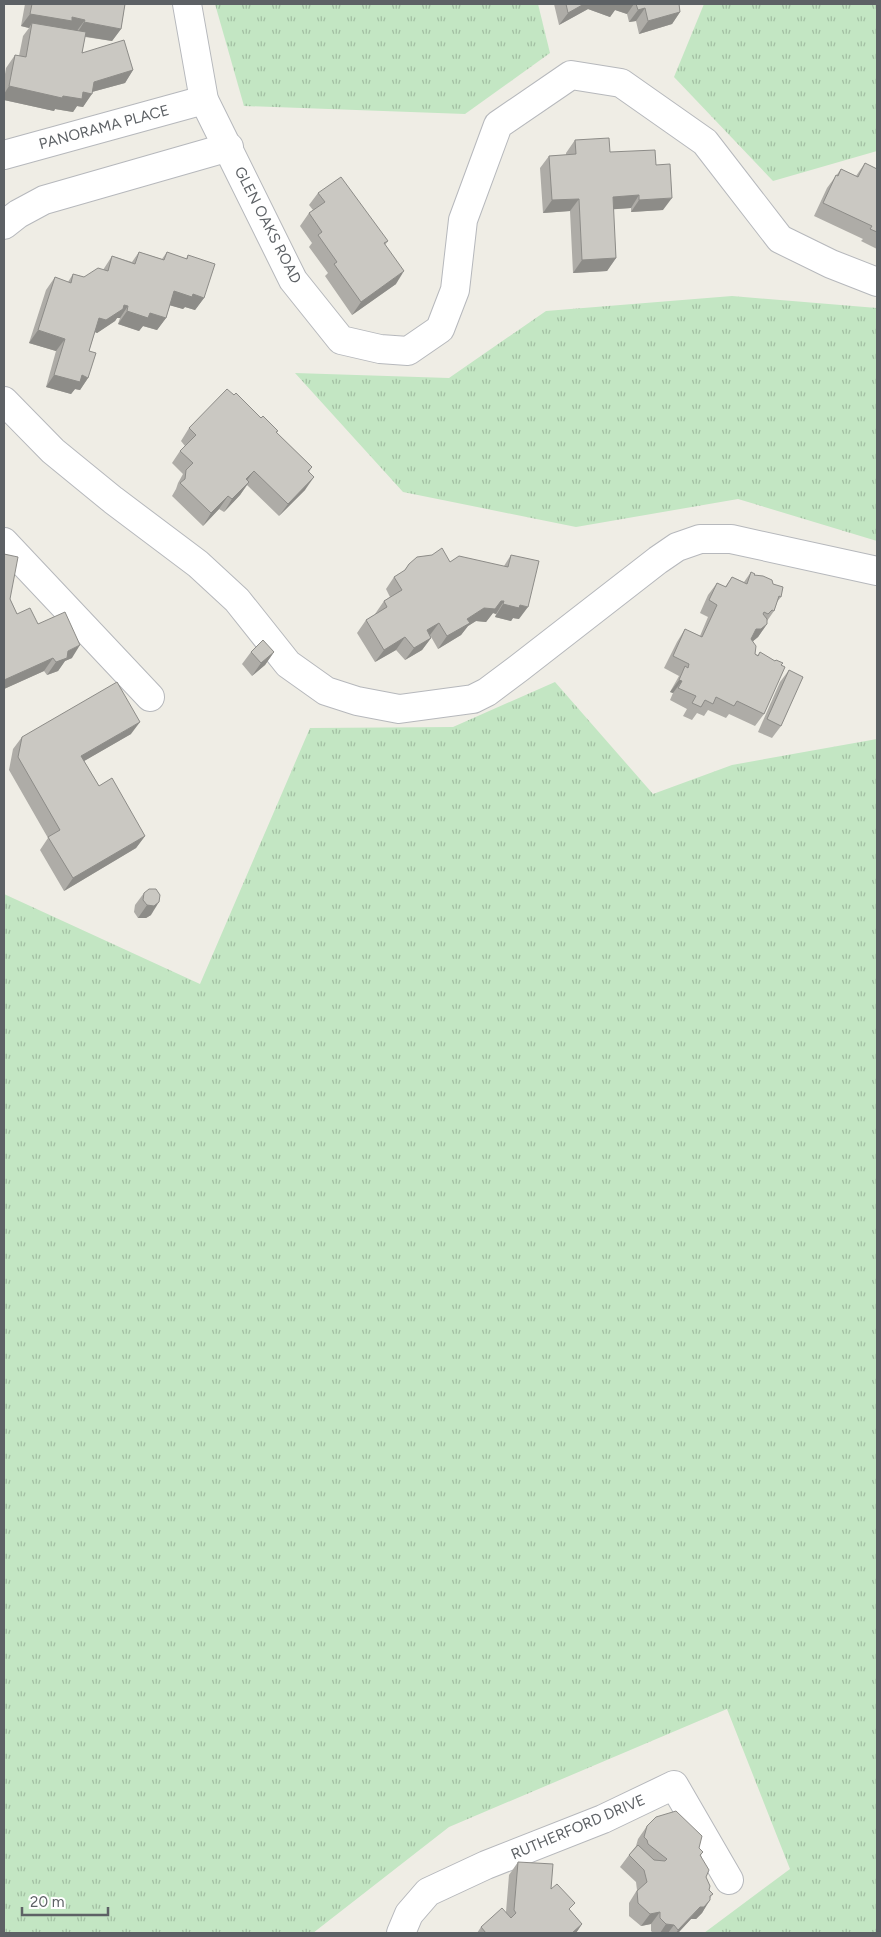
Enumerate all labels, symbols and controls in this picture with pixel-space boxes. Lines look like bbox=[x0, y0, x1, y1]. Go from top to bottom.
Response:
street label: PANORAMA PLACE bbox=[37, 101, 171, 153]
street label: GLEN OAKS ROAD bbox=[231, 164, 305, 286]
street label: RUTHERFORD DRIVE bbox=[508, 1791, 648, 1863]
scale bar bbox=[22, 1884, 109, 1916]
text: 20 m bbox=[30, 1893, 64, 1911]

